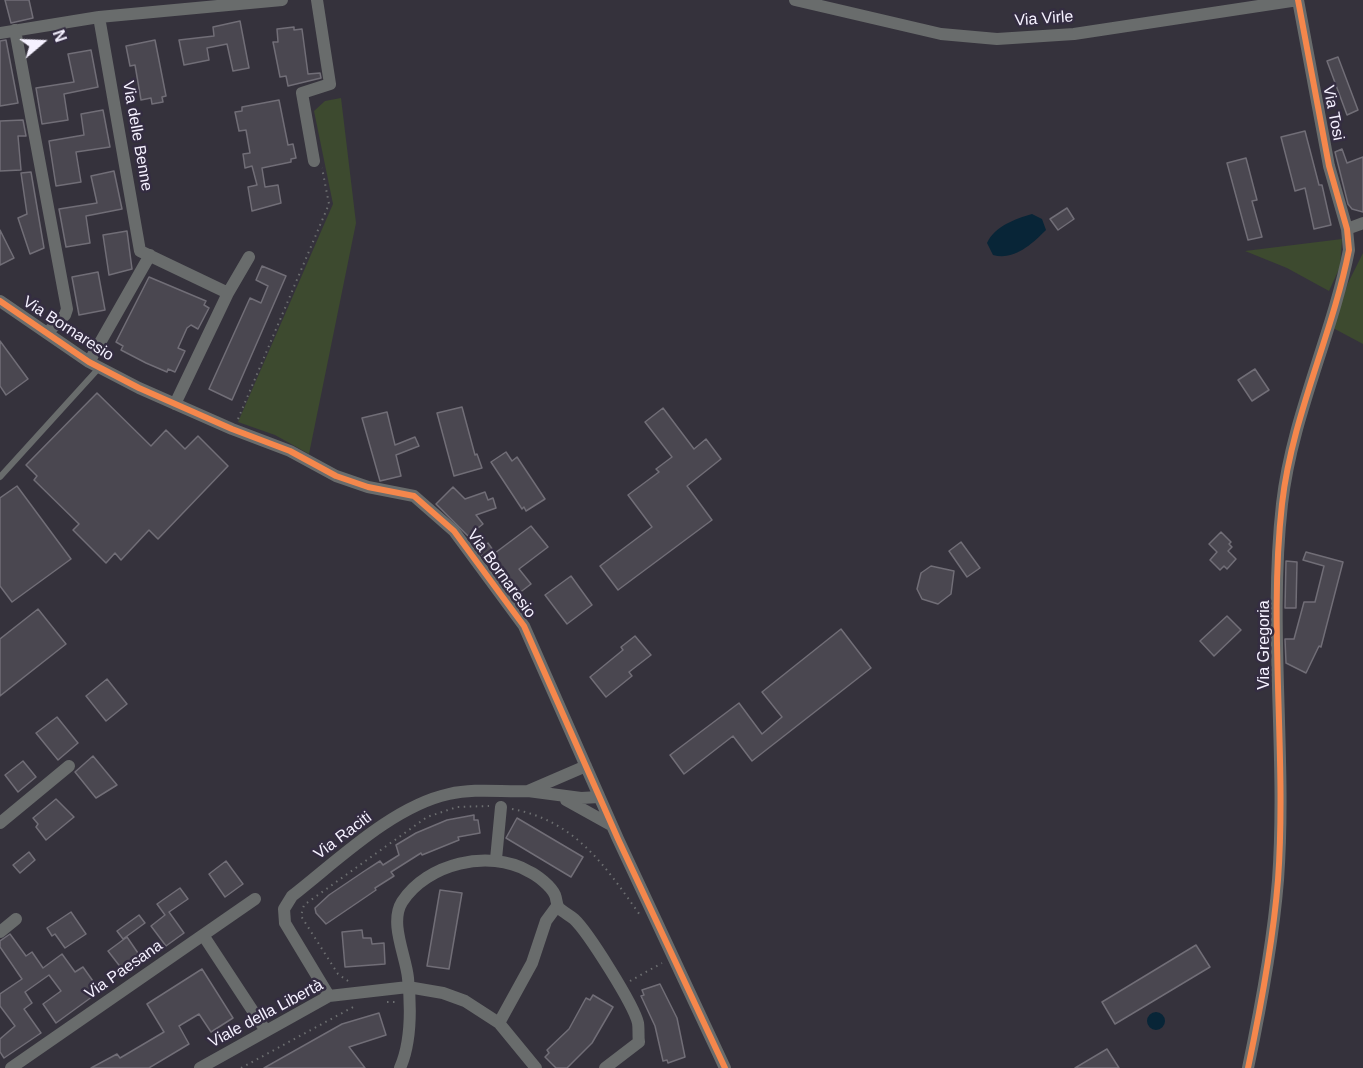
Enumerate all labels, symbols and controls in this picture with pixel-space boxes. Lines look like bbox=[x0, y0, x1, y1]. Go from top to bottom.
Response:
street label: Via Virle bbox=[1014, 7, 1074, 31]
north arrow bbox=[12, 12, 72, 72]
text: N bbox=[50, 28, 69, 44]
street label: Via delle Benne bbox=[118, 79, 156, 193]
street label: Via Tosi bbox=[1318, 84, 1348, 142]
street label: Via Bornaresio bbox=[19, 292, 117, 366]
street label: Via Bornaresio bbox=[462, 526, 540, 622]
street label: Via Gregoria bbox=[1255, 600, 1275, 690]
street label: Via Raciti bbox=[310, 808, 376, 864]
street label: Via Paesana bbox=[81, 936, 167, 1004]
street label: Viale della Libertà bbox=[205, 976, 327, 1052]

